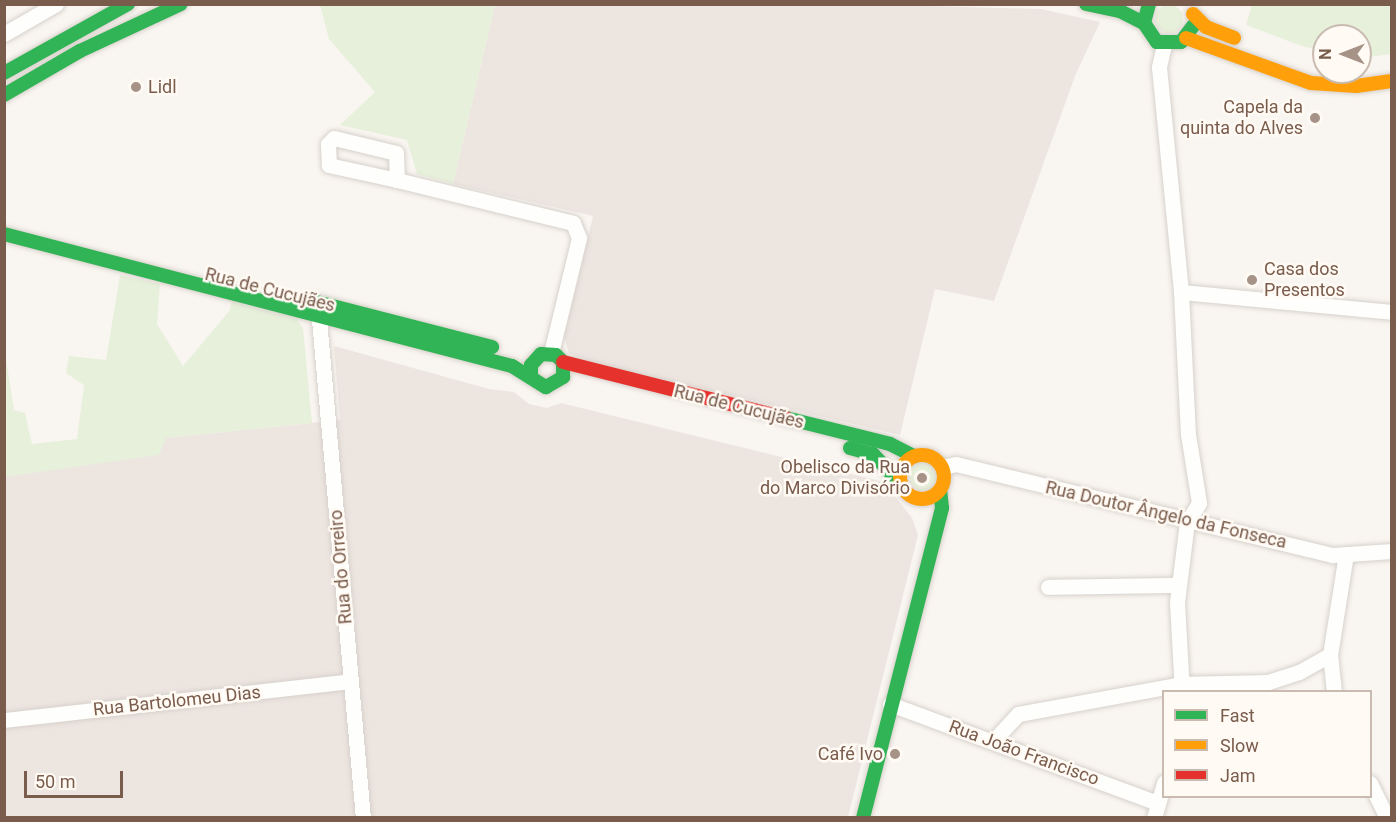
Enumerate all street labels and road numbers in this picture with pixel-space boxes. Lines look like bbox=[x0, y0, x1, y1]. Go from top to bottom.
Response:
street label: Rua de Cucujães bbox=[203, 263, 337, 317]
street label: Rua de Cucujães bbox=[672, 380, 806, 434]
street label: Rua Doutor Ângelo da Fonseca bbox=[1043, 477, 1289, 553]
street label: Rua do Orreiro bbox=[325, 509, 357, 625]
street label: Rua Bartolomeu Dias bbox=[92, 681, 262, 721]
street label: Rua João Francisco bbox=[946, 716, 1102, 790]

